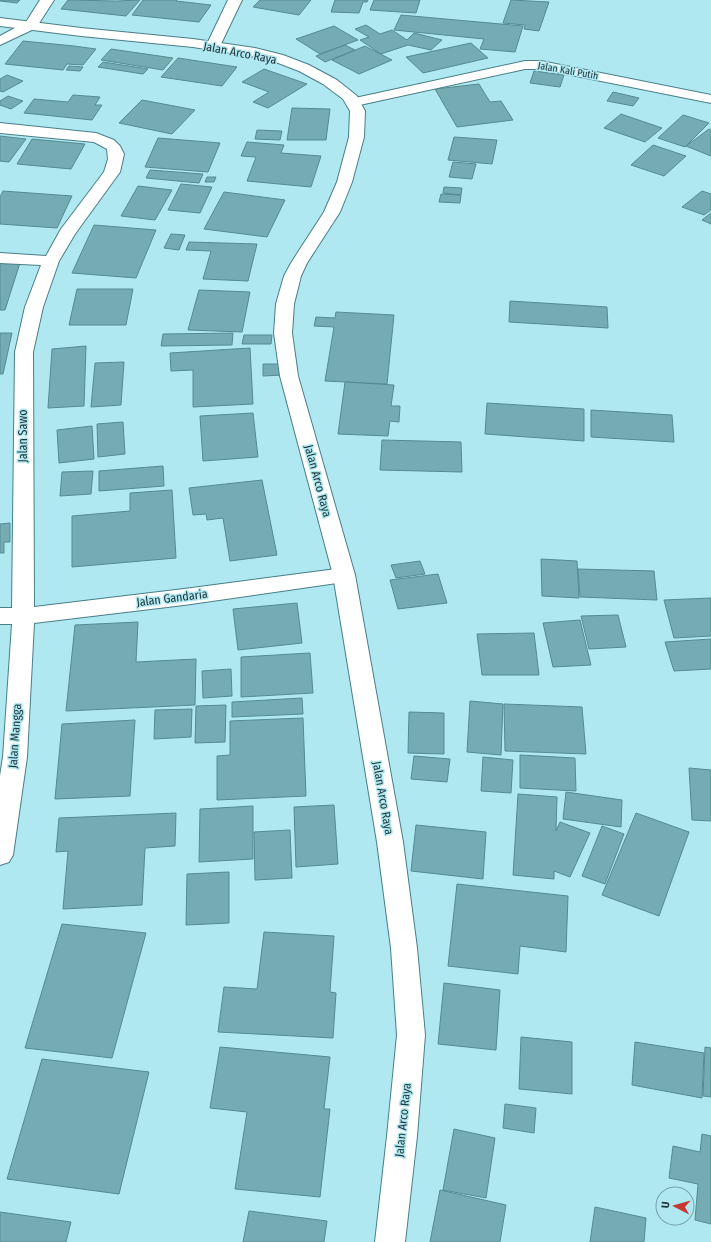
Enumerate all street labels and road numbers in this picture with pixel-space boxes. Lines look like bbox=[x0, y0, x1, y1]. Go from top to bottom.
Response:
street label: Jalan Arco Raya bbox=[202, 39, 278, 67]
street label: Jalan Kali Putih bbox=[537, 60, 599, 82]
street label: Jalan Sawo bbox=[16, 409, 30, 463]
street label: Jalan Arco Raya bbox=[302, 443, 334, 519]
street label: Jalan Gandaria bbox=[136, 587, 209, 609]
street label: Jalan Mangga bbox=[6, 703, 24, 769]
street label: Jalan Arco Raya bbox=[370, 760, 396, 836]
street label: Jalan Arco Raya bbox=[392, 1082, 414, 1158]

